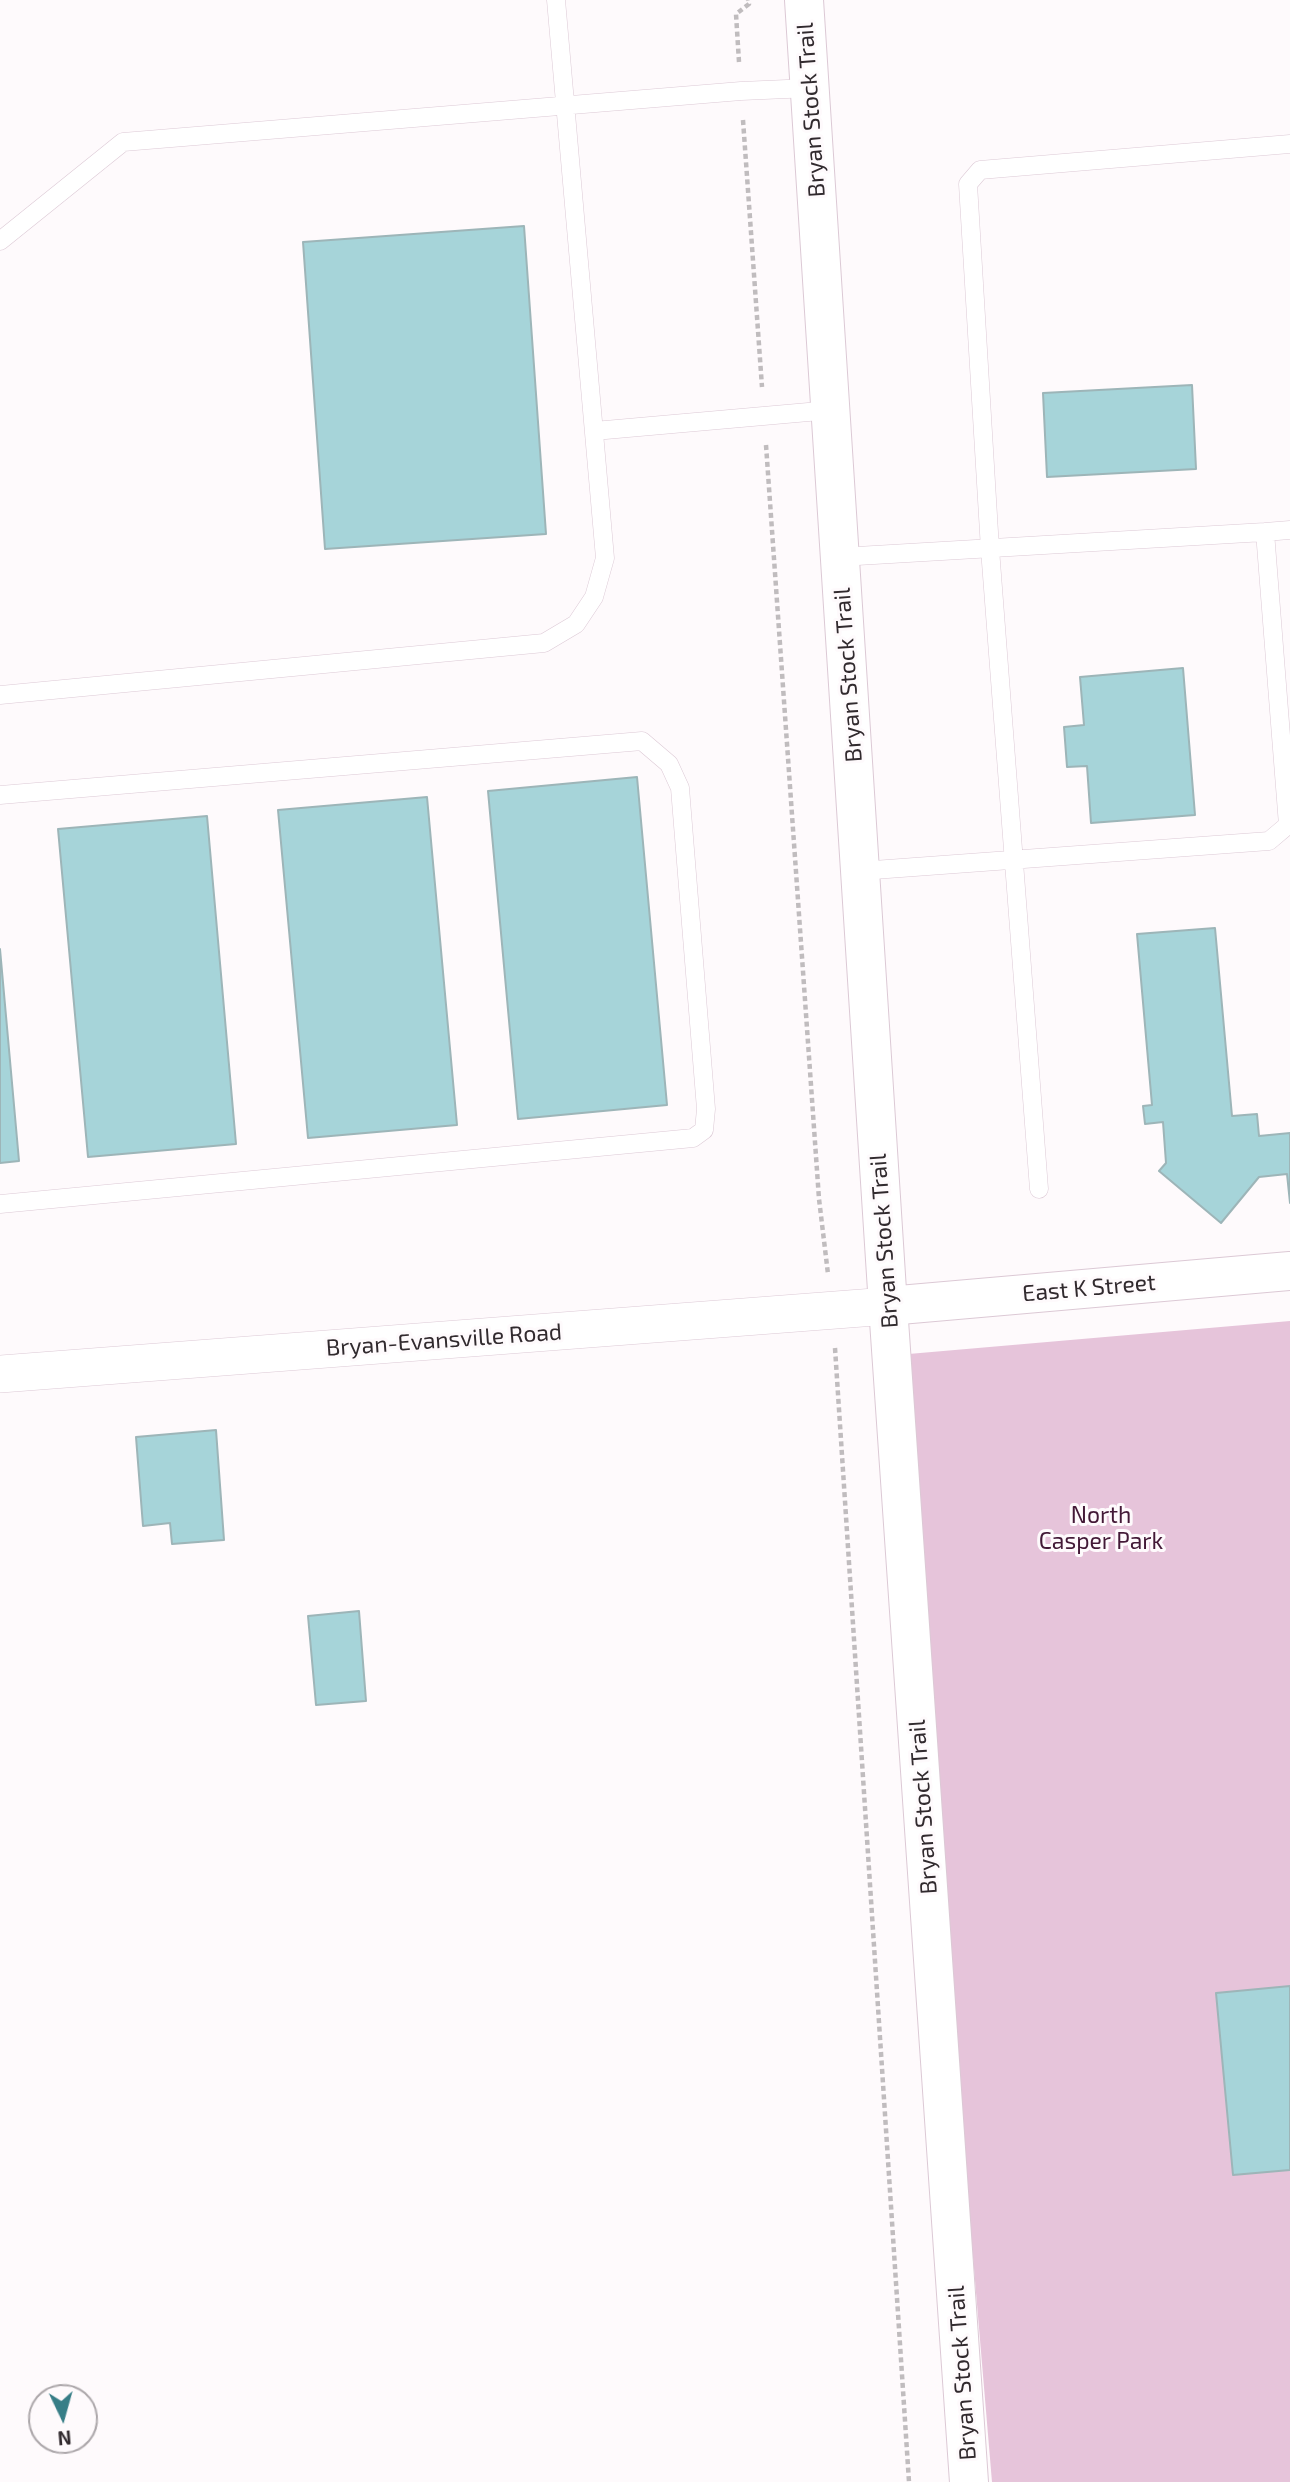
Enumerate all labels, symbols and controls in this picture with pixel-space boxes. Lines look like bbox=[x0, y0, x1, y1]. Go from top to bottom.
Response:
street label: Bryan Stock Trail bbox=[791, 22, 831, 198]
street label: Bryan Stock Trail bbox=[828, 587, 868, 763]
street label: Bryan Stock Trail bbox=[864, 1153, 904, 1329]
street label: East K Street bbox=[1021, 1268, 1157, 1308]
street label: Bryan-Evansville Road bbox=[325, 1318, 563, 1362]
park label: North Casper Park bbox=[1039, 1501, 1163, 1555]
street label: Bryan Stock Trail bbox=[903, 1719, 943, 1895]
street label: Bryan Stock Trail bbox=[942, 2285, 982, 2461]
north arrow bbox=[28, 2384, 98, 2454]
text: N bbox=[57, 2426, 73, 2450]

